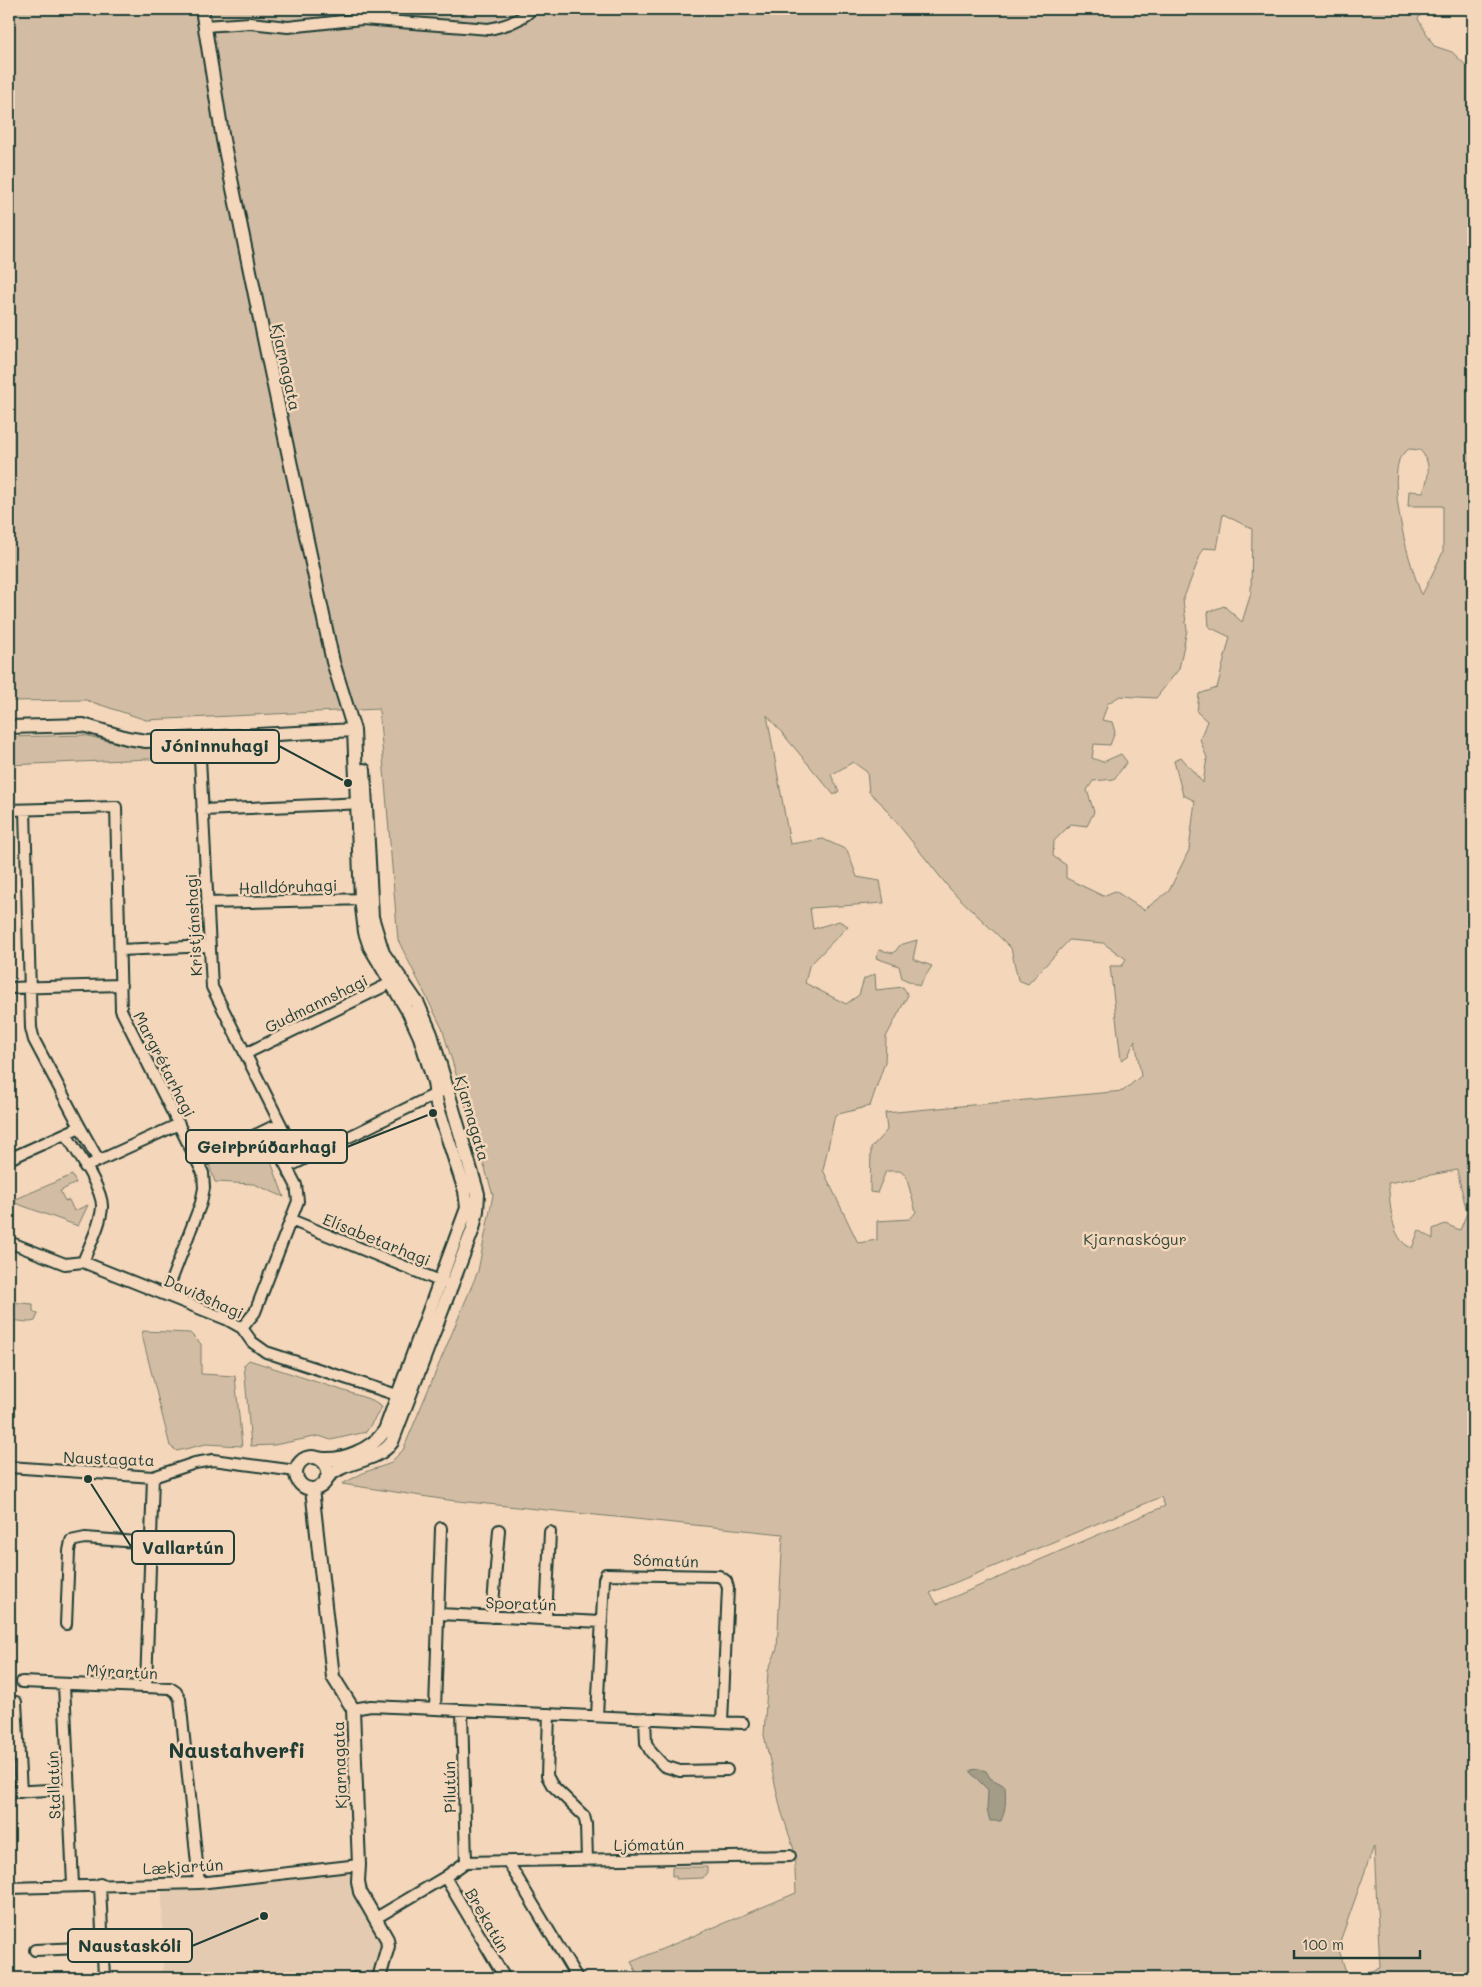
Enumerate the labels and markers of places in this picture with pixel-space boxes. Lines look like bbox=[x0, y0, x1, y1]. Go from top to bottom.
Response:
callout: Jóninnuhagi bbox=[151, 730, 279, 763]
callout: Geirþrúðarhagi bbox=[186, 1130, 347, 1163]
callout: Vallartún bbox=[132, 1531, 234, 1564]
callout: Naustaskóli bbox=[68, 1929, 192, 1962]

